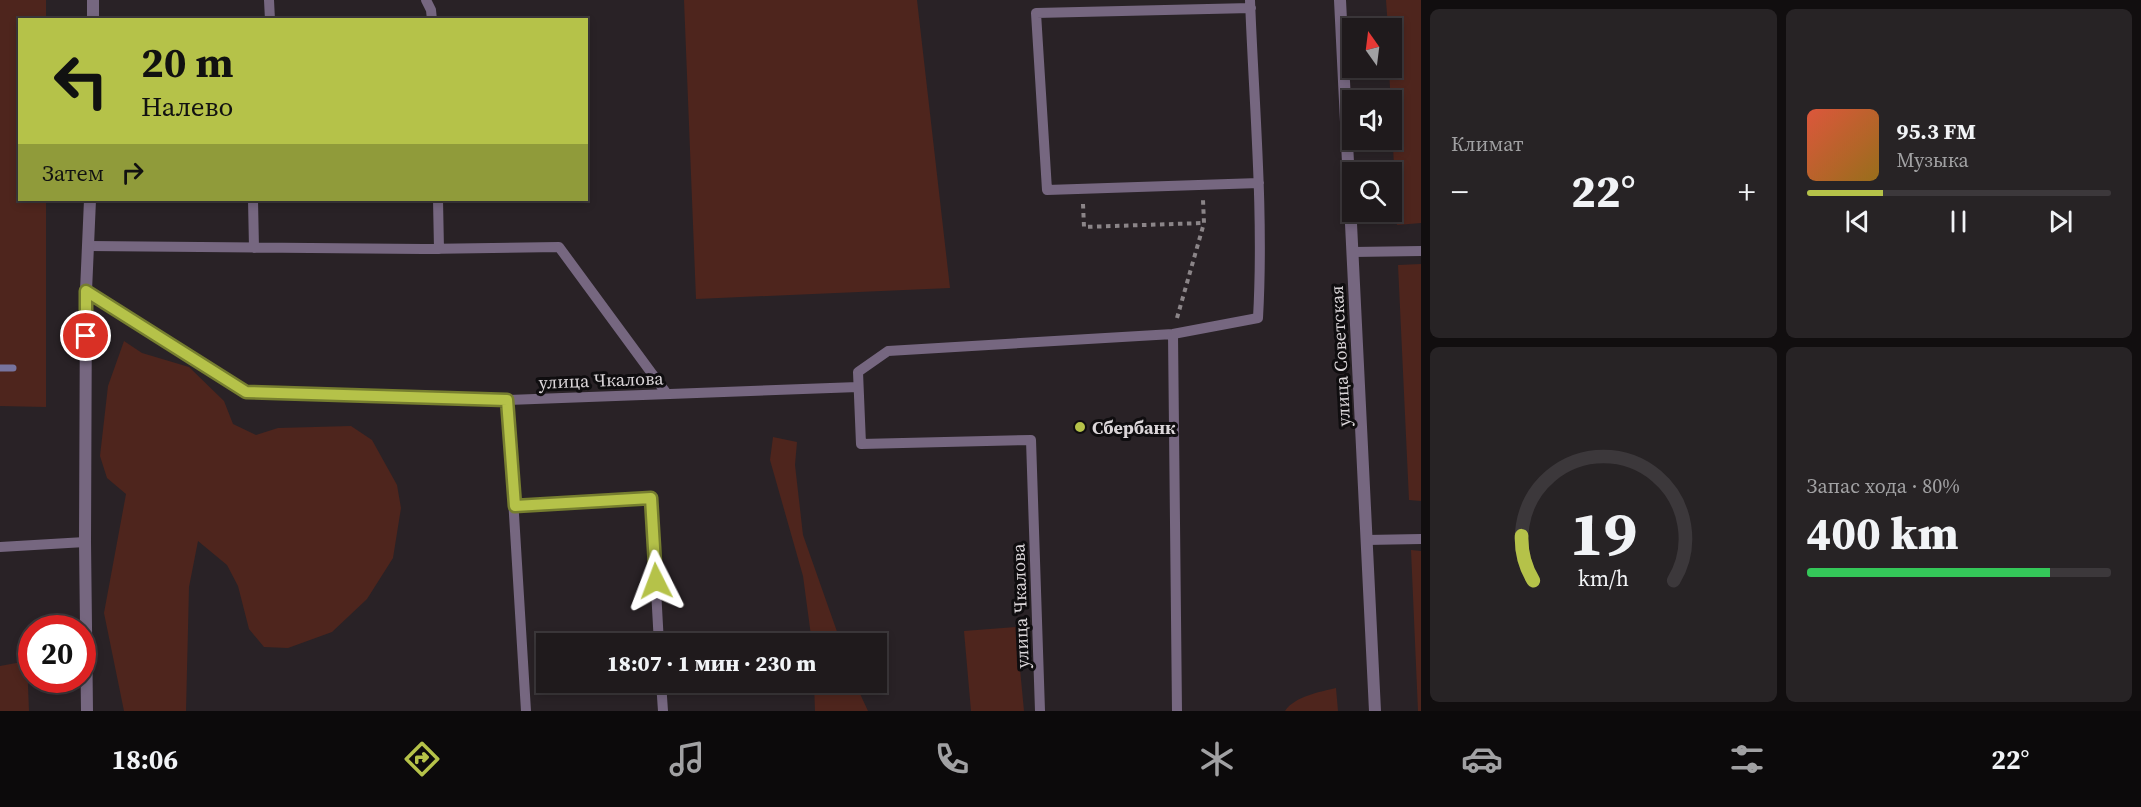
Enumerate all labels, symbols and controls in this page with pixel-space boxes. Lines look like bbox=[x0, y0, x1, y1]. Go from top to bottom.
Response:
north arrow bbox=[1342, 18, 1402, 78]
map controls bbox=[1342, 18, 1402, 222]
text: 20 m bbox=[141, 33, 234, 91]
icon: left bbox=[42, 42, 120, 120]
text: Налево bbox=[141, 88, 233, 125]
button: sound bbox=[1342, 90, 1402, 150]
text: 95.3 FM bbox=[1897, 116, 1976, 146]
text: Климат bbox=[1451, 130, 1524, 158]
text: Музыка bbox=[1897, 146, 1969, 174]
icon: right bbox=[116, 156, 149, 189]
text: Затем bbox=[42, 158, 104, 188]
text: 22° bbox=[1571, 160, 1635, 222]
button: search bbox=[1342, 162, 1402, 222]
text: − bbox=[1451, 169, 1469, 214]
text: + bbox=[1738, 169, 1755, 214]
icon: previous bbox=[1841, 205, 1874, 238]
icon: pause bbox=[1942, 205, 1975, 238]
icon: next bbox=[2044, 205, 2077, 238]
street label: улица Советская bbox=[1324, 285, 1356, 427]
pin bbox=[60, 310, 111, 361]
icon: arrive bbox=[69, 319, 102, 352]
street label: улица Чкалова bbox=[538, 365, 665, 395]
place label: Сбербанк bbox=[1092, 415, 1176, 440]
marker: Сбербанк bbox=[1073, 420, 1087, 434]
text: Запас хода · 80% bbox=[1807, 472, 1960, 500]
text: 19 bbox=[1569, 490, 1637, 576]
text: 400 km bbox=[1807, 502, 1959, 564]
street label: улица Чкалова bbox=[1005, 542, 1035, 669]
position arrow bbox=[624, 549, 688, 613]
text: km/h bbox=[1578, 565, 1629, 594]
speed limit sign: 20 bbox=[18, 615, 96, 693]
text: 18:07 · 1 мин · 230 m bbox=[607, 648, 816, 678]
icon: directions bbox=[401, 738, 443, 780]
icon: music bbox=[666, 738, 708, 780]
icon: phone bbox=[931, 738, 973, 780]
icon: climate bbox=[1196, 738, 1238, 780]
icon: car bbox=[1461, 738, 1503, 780]
icon: filters bbox=[1726, 738, 1768, 780]
text: 18:06 bbox=[112, 741, 178, 778]
text: 22° bbox=[1991, 741, 2029, 778]

